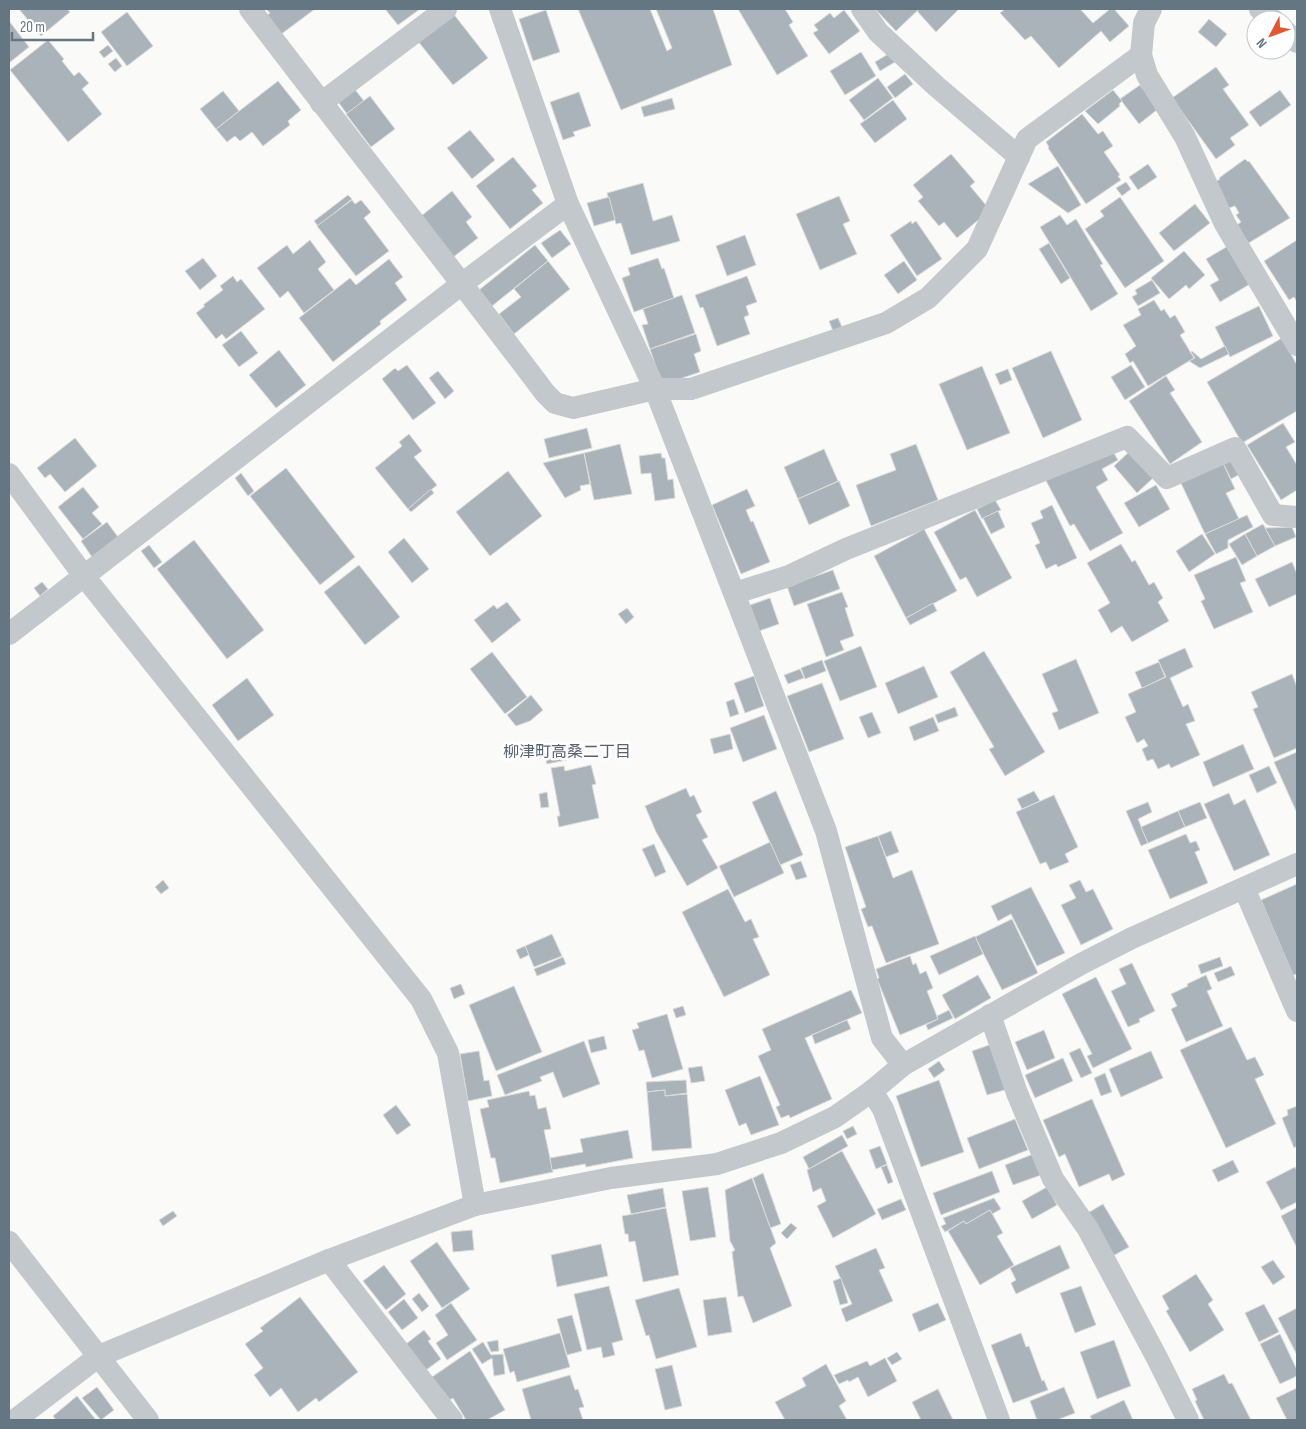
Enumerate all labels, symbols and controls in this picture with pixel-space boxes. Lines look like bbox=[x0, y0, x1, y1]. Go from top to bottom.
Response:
scale bar bbox=[12, 10, 94, 42]
north arrow bbox=[1246, 10, 1296, 60]
text: 20 m bbox=[20, 18, 45, 37]
text: N bbox=[1253, 35, 1270, 52]
district label: 柳津町高桑二丁目 bbox=[503, 743, 631, 762]

